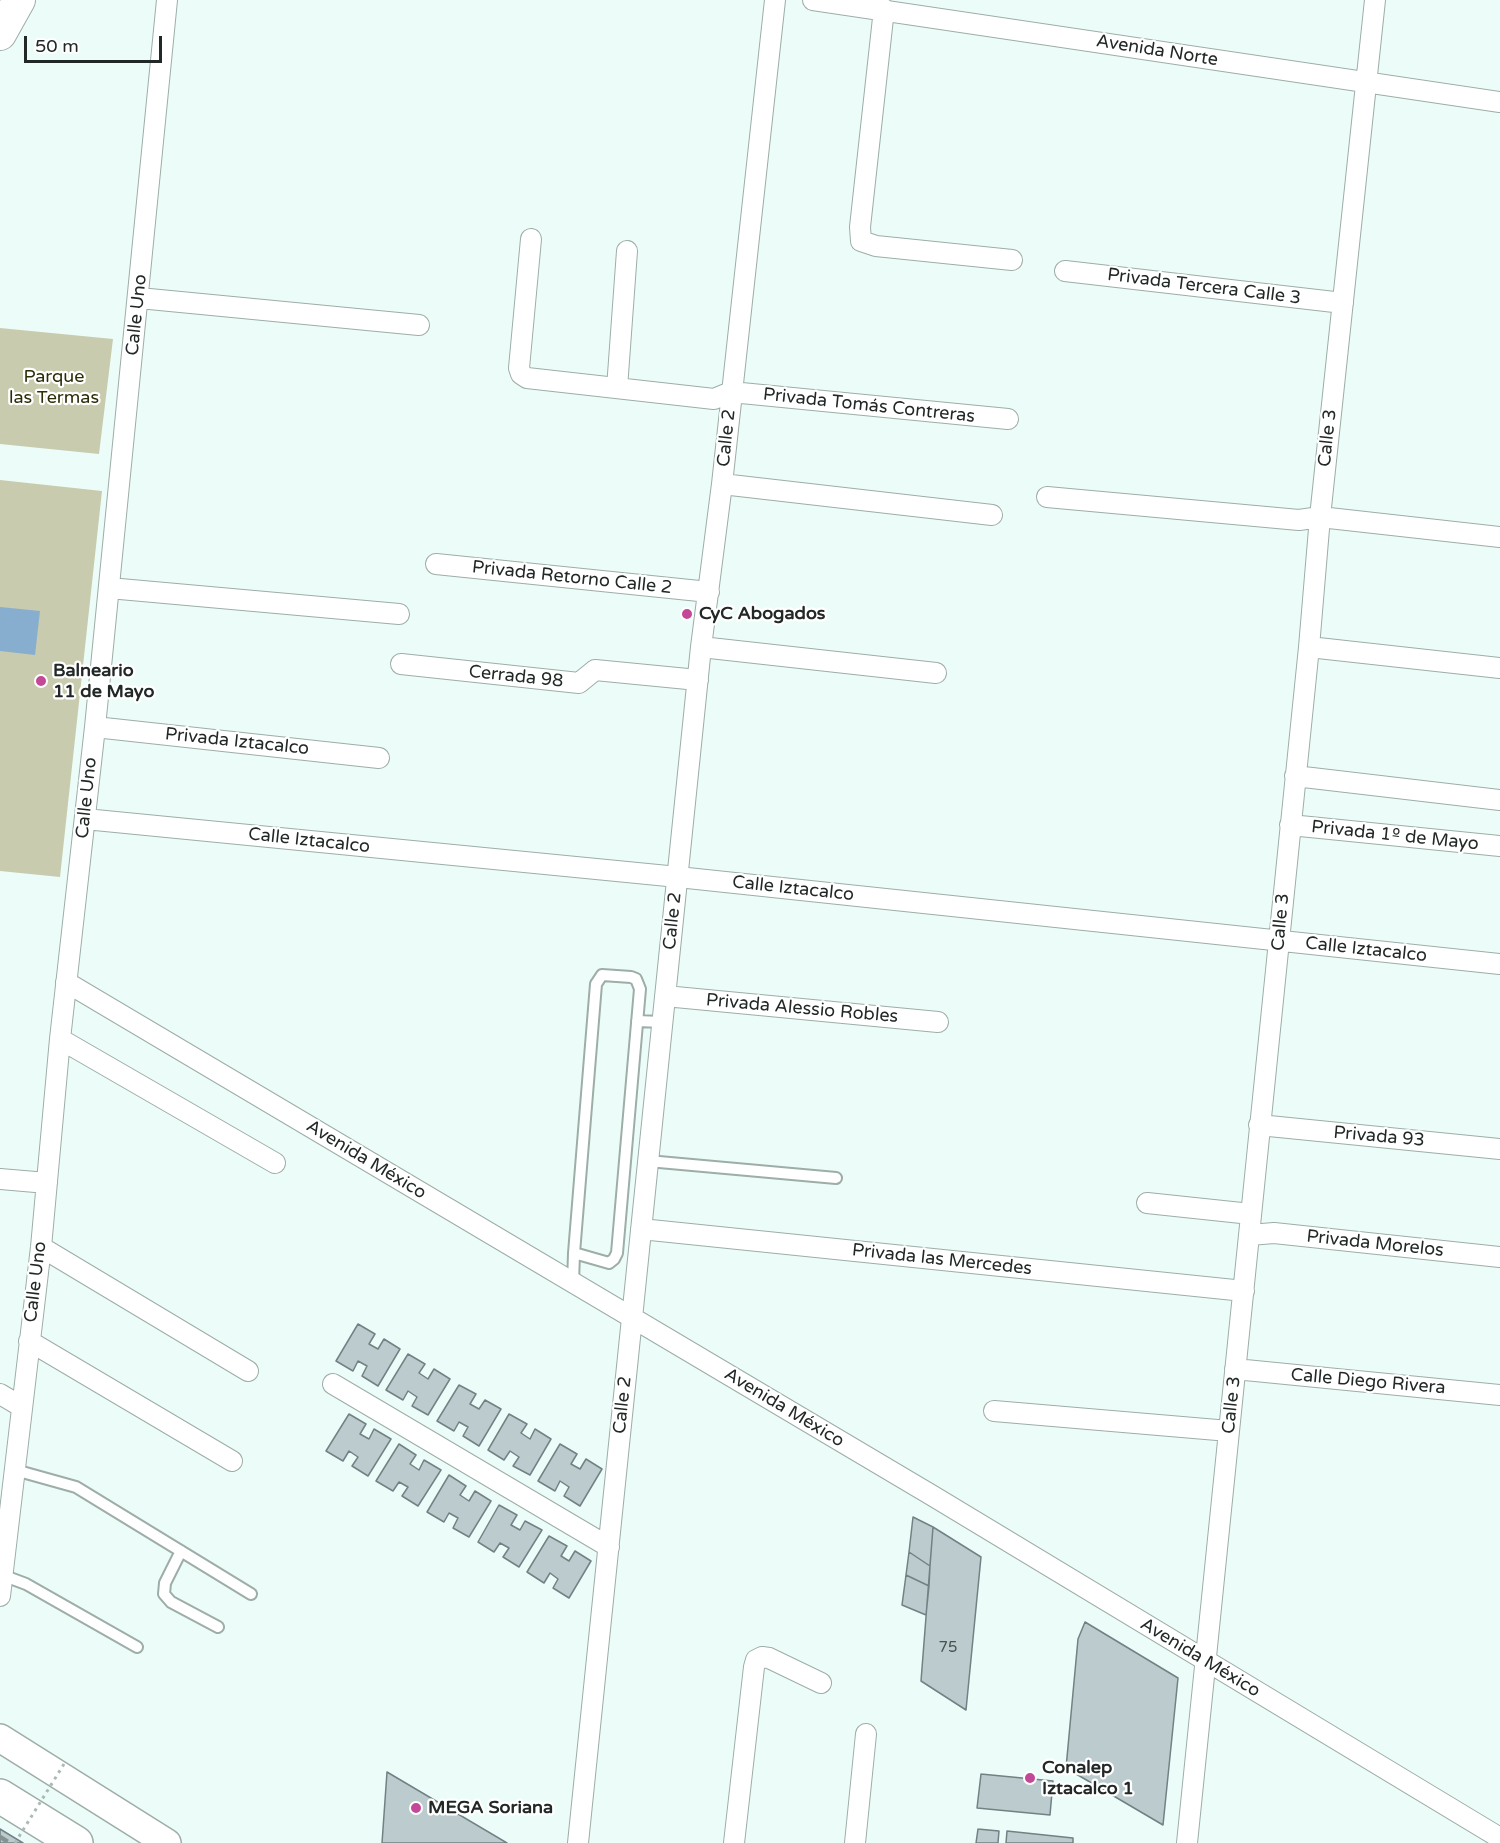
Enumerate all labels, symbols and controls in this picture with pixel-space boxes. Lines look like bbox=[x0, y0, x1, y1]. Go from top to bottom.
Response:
scale bar bbox=[27, 24, 165, 62]
street label: Avenida Norte bbox=[1095, 31, 1219, 71]
text: 50 m bbox=[35, 35, 79, 57]
street label: Privada Tercera Calle 3 bbox=[1106, 264, 1302, 310]
street label: Calle Uno bbox=[122, 273, 152, 357]
park label: Parque las Termas bbox=[9, 366, 99, 409]
street label: Privada Tomás Contreras bbox=[762, 384, 976, 428]
street label: Calle 2 bbox=[713, 408, 741, 468]
street label: Calle 3 bbox=[1314, 408, 1342, 468]
street label: Privada Retorno Calle 2 bbox=[471, 557, 673, 599]
place label: CyC Abogados bbox=[699, 603, 826, 625]
marker: CyC Abogados bbox=[680, 607, 694, 621]
place label: Balneario 11 de Mayo bbox=[53, 660, 154, 702]
street label: Cerrada 98 bbox=[468, 661, 564, 693]
marker: Balneario 11 de Mayo bbox=[34, 674, 48, 688]
street label: Privada Iztacalco bbox=[164, 724, 310, 760]
street label: Calle Uno bbox=[72, 756, 102, 840]
street label: Privada 1º de Mayo bbox=[1310, 816, 1480, 856]
street label: Calle Iztacalco bbox=[247, 824, 371, 858]
street label: Calle Iztacalco bbox=[731, 872, 855, 906]
street label: Calle 2 bbox=[659, 891, 687, 951]
street label: Calle 3 bbox=[1268, 892, 1294, 952]
street label: Calle Iztacalco bbox=[1304, 933, 1428, 967]
street label: Privada Alessio Robles bbox=[705, 990, 899, 1028]
street label: Avenida México bbox=[302, 1116, 430, 1204]
street label: Privada 93 bbox=[1332, 1122, 1426, 1152]
street label: Privada Morelos bbox=[1305, 1226, 1445, 1262]
street label: Calle Uno bbox=[20, 1240, 52, 1324]
street label: Privada las Mercedes bbox=[851, 1240, 1033, 1280]
street label: Avenida México bbox=[720, 1364, 848, 1452]
street label: Calle Diego Rivera bbox=[1290, 1364, 1446, 1400]
street label: Calle 2 bbox=[609, 1375, 637, 1435]
street label: Calle 3 bbox=[1218, 1375, 1246, 1435]
street label: Avenida México bbox=[1136, 1614, 1264, 1702]
house number: 75 bbox=[939, 1639, 957, 1657]
place label: Conalep Iztacalco 1 bbox=[1042, 1757, 1134, 1800]
marker: Conalep Iztacalco 1 bbox=[1023, 1771, 1037, 1785]
place label: MEGA Soriana bbox=[428, 1797, 553, 1819]
marker: MEGA Soriana bbox=[409, 1801, 423, 1815]

